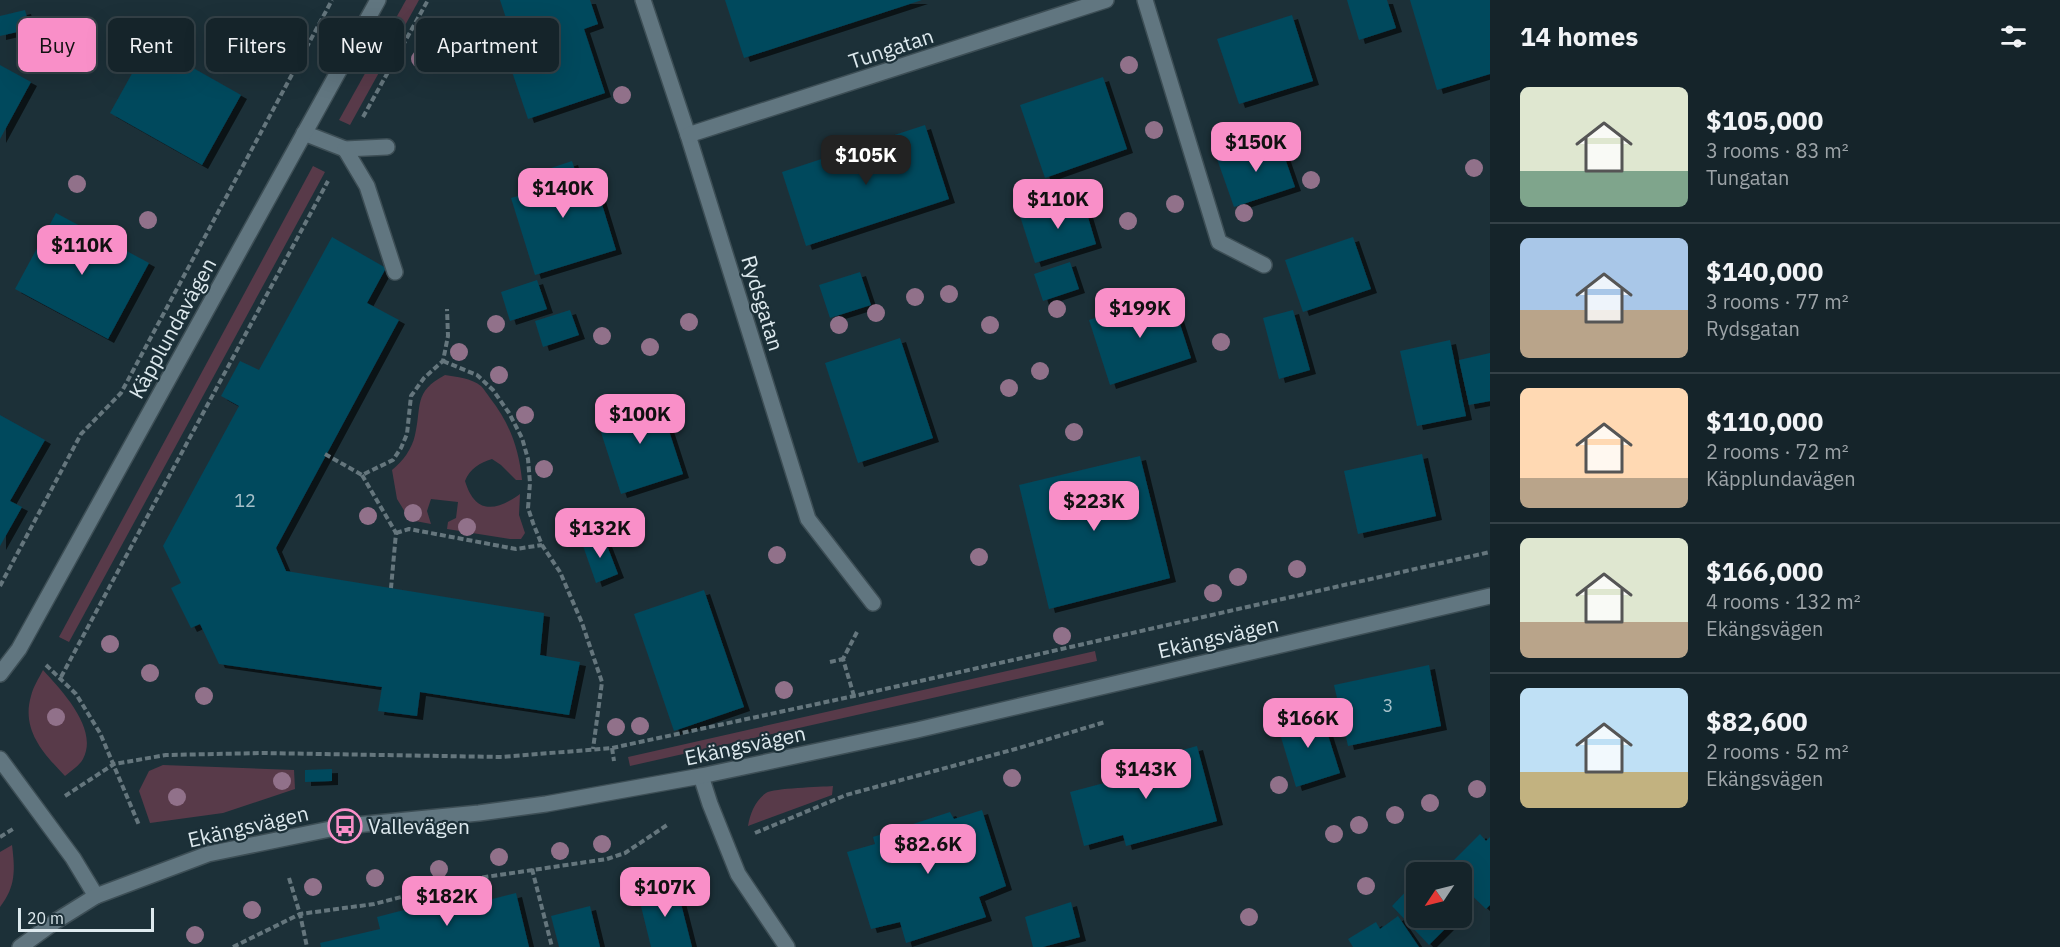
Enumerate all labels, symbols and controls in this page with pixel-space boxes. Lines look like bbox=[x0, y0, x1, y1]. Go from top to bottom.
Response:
chip: Buy bbox=[18, 18, 96, 72]
chip: Rent bbox=[108, 18, 194, 72]
chip: Filters bbox=[206, 18, 307, 72]
chip: New bbox=[319, 18, 404, 72]
chip: Apartment bbox=[416, 18, 559, 72]
text: 14 homes bbox=[1520, 19, 1638, 53]
icon: filters bbox=[1997, 20, 2030, 53]
street label: Tungatan bbox=[845, 21, 937, 75]
text: $105,000 bbox=[1706, 103, 1823, 137]
icon: home bbox=[1568, 111, 1640, 183]
pin: $150K bbox=[1214, 122, 1298, 173]
text: $150K bbox=[1225, 128, 1287, 155]
pin: $105K bbox=[824, 135, 908, 186]
text: 3 rooms · 83 m² bbox=[1706, 137, 1849, 164]
text: $105K bbox=[835, 141, 897, 168]
text: Tungatan bbox=[1706, 164, 1789, 191]
pin: $140K bbox=[521, 168, 605, 219]
text: $140K bbox=[532, 174, 594, 201]
pin: $110K bbox=[1016, 179, 1100, 230]
text: $110K bbox=[1027, 185, 1089, 212]
pin: $110K bbox=[40, 225, 124, 276]
text: $110K bbox=[51, 231, 113, 258]
street label: Käpplundavägen bbox=[122, 252, 222, 404]
street label: Rydsgatan bbox=[735, 252, 791, 354]
text: $140,000 bbox=[1706, 254, 1823, 288]
icon: home bbox=[1568, 262, 1640, 334]
pin: $199K bbox=[1098, 288, 1182, 339]
text: 3 rooms · 77 m² bbox=[1706, 288, 1849, 315]
text: $199K bbox=[1109, 294, 1171, 321]
text: Rydsgatan bbox=[1706, 315, 1800, 342]
pin: $100K bbox=[598, 394, 682, 445]
text: $100K bbox=[609, 400, 671, 427]
text: $110,000 bbox=[1706, 404, 1823, 438]
icon: home bbox=[1568, 412, 1640, 484]
text: 2 rooms · 72 m² bbox=[1706, 438, 1849, 465]
text: Käpplundavägen bbox=[1706, 465, 1856, 492]
pin: $223K bbox=[1052, 481, 1136, 532]
text: $223K bbox=[1063, 487, 1125, 514]
house number: 12 bbox=[234, 489, 256, 512]
pin: $132K bbox=[558, 508, 642, 559]
text: $132K bbox=[569, 514, 631, 541]
text: $166,000 bbox=[1706, 554, 1823, 588]
icon: home bbox=[1568, 562, 1640, 634]
text: 4 rooms · 132 m² bbox=[1706, 588, 1861, 615]
street label: Ekängsvägen bbox=[1155, 610, 1281, 664]
text: Ekängsvägen bbox=[1706, 615, 1823, 642]
house number: 3 bbox=[1383, 694, 1393, 717]
pin: $166K bbox=[1266, 698, 1350, 749]
text: $166K bbox=[1277, 704, 1339, 731]
text: $82,600 bbox=[1706, 704, 1808, 738]
icon: home bbox=[1568, 712, 1640, 784]
street label: Ekängsvägen bbox=[682, 719, 808, 771]
text: 2 rooms · 52 m² bbox=[1706, 738, 1849, 765]
pin: $143K bbox=[1104, 749, 1188, 800]
text: $143K bbox=[1115, 755, 1177, 782]
text: Ekängsvägen bbox=[1706, 765, 1823, 792]
street label: Ekängsvägen bbox=[185, 799, 311, 853]
bus stop icon: Vallevägen bbox=[327, 808, 363, 844]
place label: Vallevägen bbox=[368, 812, 470, 840]
pin: $82.6K bbox=[879, 824, 977, 875]
text: $82.6K bbox=[894, 830, 962, 857]
north arrow bbox=[1406, 862, 1472, 928]
map controls bbox=[1406, 862, 1472, 928]
pin: $107K bbox=[623, 867, 707, 918]
text: $107K bbox=[634, 873, 696, 900]
pin: $182K bbox=[405, 876, 489, 927]
text: $182K bbox=[416, 882, 478, 909]
scale bar bbox=[18, 905, 154, 932]
text: 20 m bbox=[27, 908, 64, 928]

